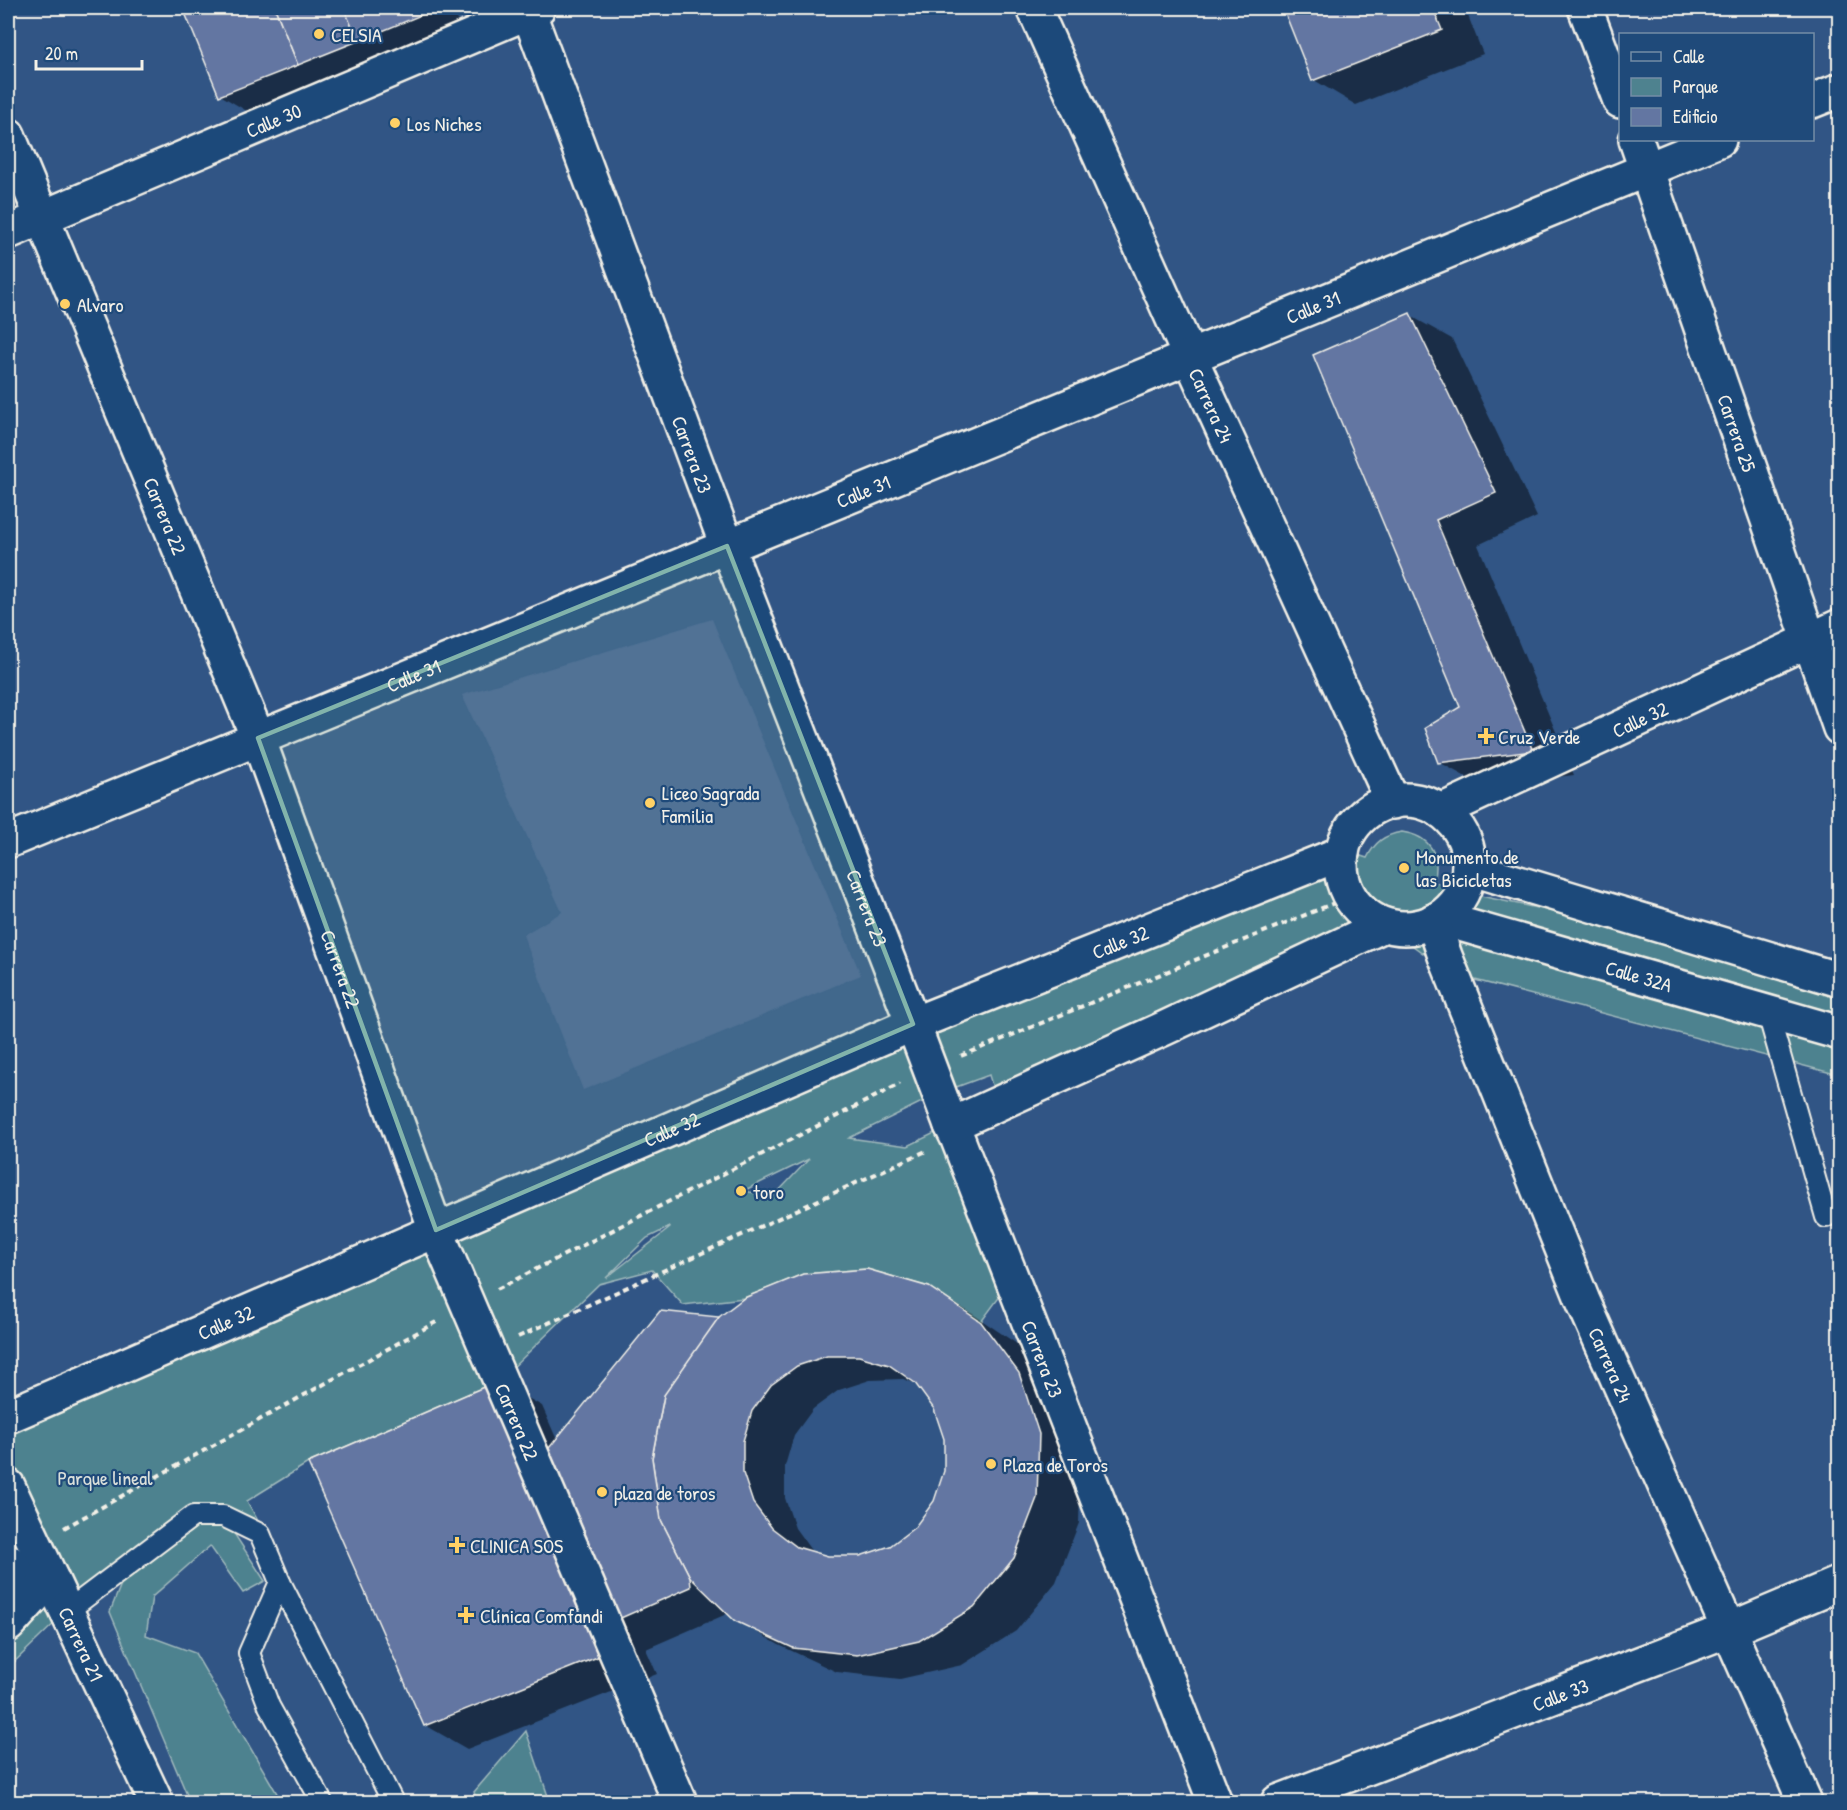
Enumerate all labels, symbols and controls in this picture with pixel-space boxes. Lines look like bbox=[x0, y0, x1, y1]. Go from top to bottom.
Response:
place label: CELSIA bbox=[331, 21, 382, 48]
marker: CELSIA bbox=[312, 27, 326, 41]
scale bar bbox=[36, 33, 142, 71]
legend bbox=[1619, 33, 1814, 141]
text: 20 m bbox=[45, 41, 78, 66]
text: Calle bbox=[1673, 44, 1705, 69]
text: Parque bbox=[1673, 74, 1718, 99]
street label: Calle 30 bbox=[241, 96, 305, 144]
text: Edificio bbox=[1673, 104, 1717, 129]
place label: Los Niches bbox=[407, 110, 482, 137]
marker: Los Niches bbox=[388, 116, 402, 130]
street label: Calle 31 bbox=[1282, 283, 1344, 330]
place label: Alvaro bbox=[77, 291, 124, 318]
marker: Alvaro bbox=[58, 297, 72, 311]
street label: Carrera 24 bbox=[1183, 363, 1241, 447]
street label: Carrera 25 bbox=[1712, 391, 1764, 476]
street label: Carrera 23 bbox=[666, 412, 720, 497]
street label: Calle 31 bbox=[832, 468, 894, 514]
street label: Carrera 22 bbox=[138, 473, 194, 559]
street label: Calle 31 bbox=[382, 652, 444, 698]
street label: Calle 32 bbox=[1608, 694, 1672, 743]
place label: Cruz Verde bbox=[1498, 723, 1581, 750]
marker: Cruz Verde bbox=[1479, 729, 1493, 743]
place label: Liceo Sagrada Familia bbox=[661, 779, 760, 829]
marker: Liceo Sagrada Familia bbox=[643, 796, 657, 810]
place label: Monumento de las Bicicletas bbox=[1416, 843, 1519, 893]
marker: Monumento de las Bicicletas bbox=[1397, 861, 1411, 875]
street label: Carrera 23 bbox=[841, 865, 895, 950]
street label: Calle 32 bbox=[1088, 918, 1153, 965]
street label: Carrera 22 bbox=[315, 926, 368, 1012]
street label: Calle 32A bbox=[1602, 953, 1676, 998]
street label: Calle 32 bbox=[639, 1104, 704, 1153]
place label: toro bbox=[753, 1178, 784, 1205]
marker: toro bbox=[734, 1184, 748, 1198]
street label: Calle 32 bbox=[193, 1298, 258, 1346]
street label: Carrera 23 bbox=[1016, 1316, 1070, 1401]
street label: Carrera 24 bbox=[1583, 1323, 1640, 1406]
street label: Carrera 22 bbox=[489, 1379, 546, 1465]
place label: Plaza de Toros bbox=[1003, 1451, 1108, 1478]
marker: Plaza de Toros bbox=[984, 1457, 998, 1471]
park label: Parque lineal bbox=[58, 1464, 153, 1491]
place label: plaza de toros bbox=[614, 1479, 716, 1506]
marker: plaza de toros bbox=[595, 1485, 609, 1499]
place label: CLINICA SOS bbox=[470, 1532, 563, 1559]
marker: CLINICA SOS bbox=[448, 1536, 466, 1554]
street label: Carrera 21 bbox=[53, 1602, 111, 1685]
place label: Clínica Comfandi bbox=[480, 1602, 603, 1629]
marker: Clínica Comfandi bbox=[457, 1606, 475, 1624]
street label: Calle 33 bbox=[1528, 1671, 1592, 1717]

